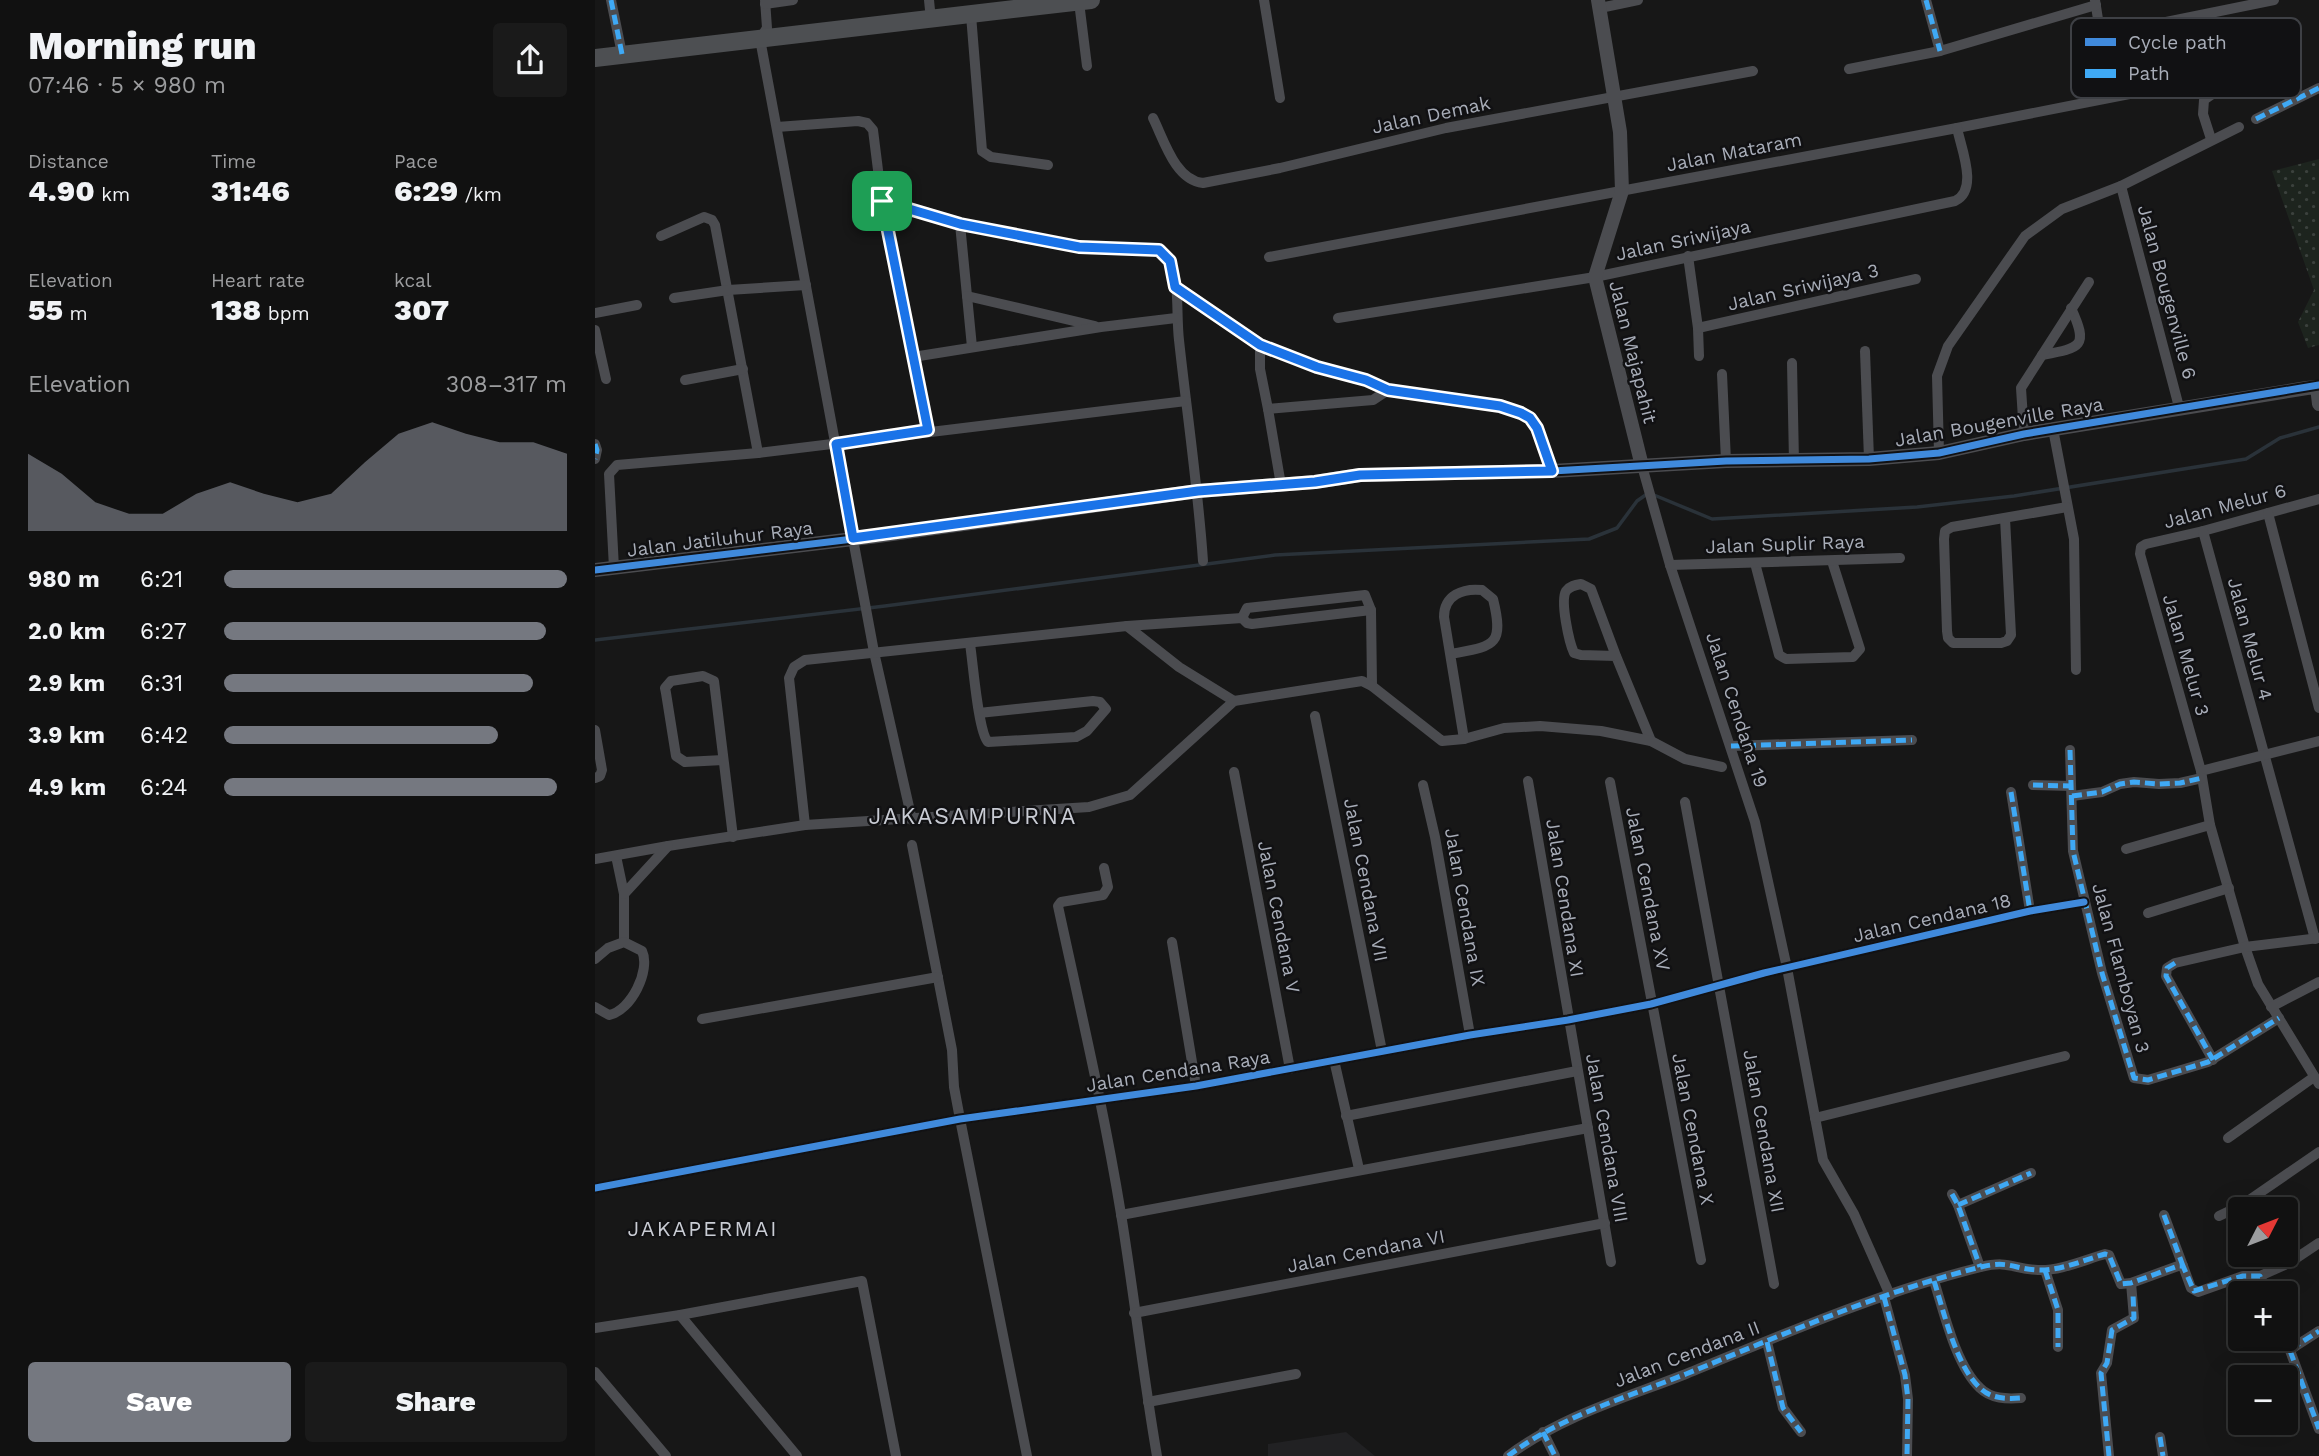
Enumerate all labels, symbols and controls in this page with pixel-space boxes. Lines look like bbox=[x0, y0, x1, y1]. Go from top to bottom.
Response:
legend bbox=[2071, 18, 2301, 98]
button: share bbox=[493, 23, 567, 97]
text: Morning run bbox=[28, 24, 257, 68]
text: Cycle path bbox=[2128, 31, 2227, 54]
text: Path bbox=[2128, 62, 2170, 85]
text: 07:46 · 5 × 980 m bbox=[28, 72, 226, 99]
street label: Jalan Demak bbox=[1370, 91, 1492, 139]
street label: Jalan Mataram bbox=[1664, 128, 1804, 176]
text: Distance bbox=[28, 150, 109, 173]
text: Time bbox=[211, 150, 256, 173]
text: Pace bbox=[394, 150, 438, 173]
pin bbox=[852, 171, 912, 231]
text: 4.90 bbox=[28, 173, 95, 208]
text: 31:46 bbox=[211, 173, 290, 208]
text: 6:29 bbox=[394, 173, 458, 208]
icon: arrive bbox=[863, 182, 901, 220]
text: km bbox=[95, 183, 130, 206]
text: /km bbox=[458, 183, 502, 206]
street label: Jalan Bougenville 6 bbox=[2133, 202, 2201, 382]
street label: Jalan Sriwijaya bbox=[1613, 214, 1753, 266]
street label: Jalan Sriwijaya 3 bbox=[1725, 258, 1881, 316]
text: Elevation bbox=[28, 269, 113, 292]
text: Heart rate bbox=[211, 269, 305, 292]
text: kcal bbox=[394, 269, 432, 292]
street label: Jalan Majapahit bbox=[1604, 278, 1662, 426]
text: 55 bbox=[28, 292, 63, 327]
text: 138 bbox=[211, 292, 261, 327]
text: 307 bbox=[394, 292, 449, 327]
text: m bbox=[63, 302, 88, 325]
text: bpm bbox=[261, 302, 310, 325]
text: Elevation bbox=[28, 371, 131, 398]
text: 308–317 m bbox=[446, 371, 567, 398]
street label: Jalan Bougenville Raya bbox=[1893, 392, 2105, 452]
street label: Jalan Melur 6 bbox=[2161, 479, 2289, 533]
street label: Jalan Jatiluhur Raya bbox=[626, 516, 815, 562]
street label: Jalan Suplir Raya bbox=[1705, 530, 1865, 558]
text: 980 m bbox=[28, 566, 100, 593]
text: 6:21 bbox=[140, 566, 183, 593]
street label: Jalan Melur 4 bbox=[2223, 575, 2277, 703]
street label: Jalan Melur 3 bbox=[2158, 592, 2214, 718]
text: 2.0 km bbox=[28, 618, 106, 645]
text: 6:27 bbox=[140, 618, 187, 645]
street label: Jalan Cendana 19 bbox=[1701, 630, 1773, 790]
text: 2.9 km bbox=[28, 670, 105, 697]
text: 6:31 bbox=[140, 670, 183, 697]
text: 3.9 km bbox=[28, 722, 105, 749]
text: 6:42 bbox=[140, 722, 188, 749]
text: 4.9 km bbox=[28, 774, 106, 801]
text: 6:24 bbox=[140, 774, 188, 801]
street label: Jalan Cendana VII bbox=[1339, 796, 1393, 964]
district label: JAKASAMPURNA bbox=[869, 803, 1077, 830]
street label: Jalan Cendana XV bbox=[1621, 805, 1675, 973]
street label: Jalan Cendana XI bbox=[1541, 817, 1589, 979]
street label: Jalan Cendana IX bbox=[1440, 826, 1490, 988]
street label: Jalan Cendana V bbox=[1253, 839, 1305, 995]
street label: Jalan Flamboyan 3 bbox=[2087, 881, 2155, 1055]
street label: Jalan Cendana 18 bbox=[1851, 889, 2013, 947]
street label: Jalan Cendana Raya bbox=[1084, 1045, 1272, 1097]
street label: Jalan Cendana XII bbox=[1738, 1048, 1790, 1214]
street label: Jalan Cendana X bbox=[1667, 1051, 1719, 1207]
street label: Jalan Cendana VIII bbox=[1581, 1052, 1633, 1224]
north arrow bbox=[2228, 1197, 2298, 1267]
map controls bbox=[2228, 1197, 2298, 1435]
district label: JAKAPERMAI bbox=[627, 1216, 779, 1241]
street label: Jalan Cendana VI bbox=[1285, 1224, 1447, 1278]
button: + bbox=[2228, 1281, 2298, 1351]
street label: Jalan Cendana II bbox=[1611, 1316, 1763, 1392]
button: Save bbox=[28, 1362, 291, 1442]
button: Share bbox=[305, 1362, 567, 1442]
button: − bbox=[2228, 1365, 2298, 1435]

